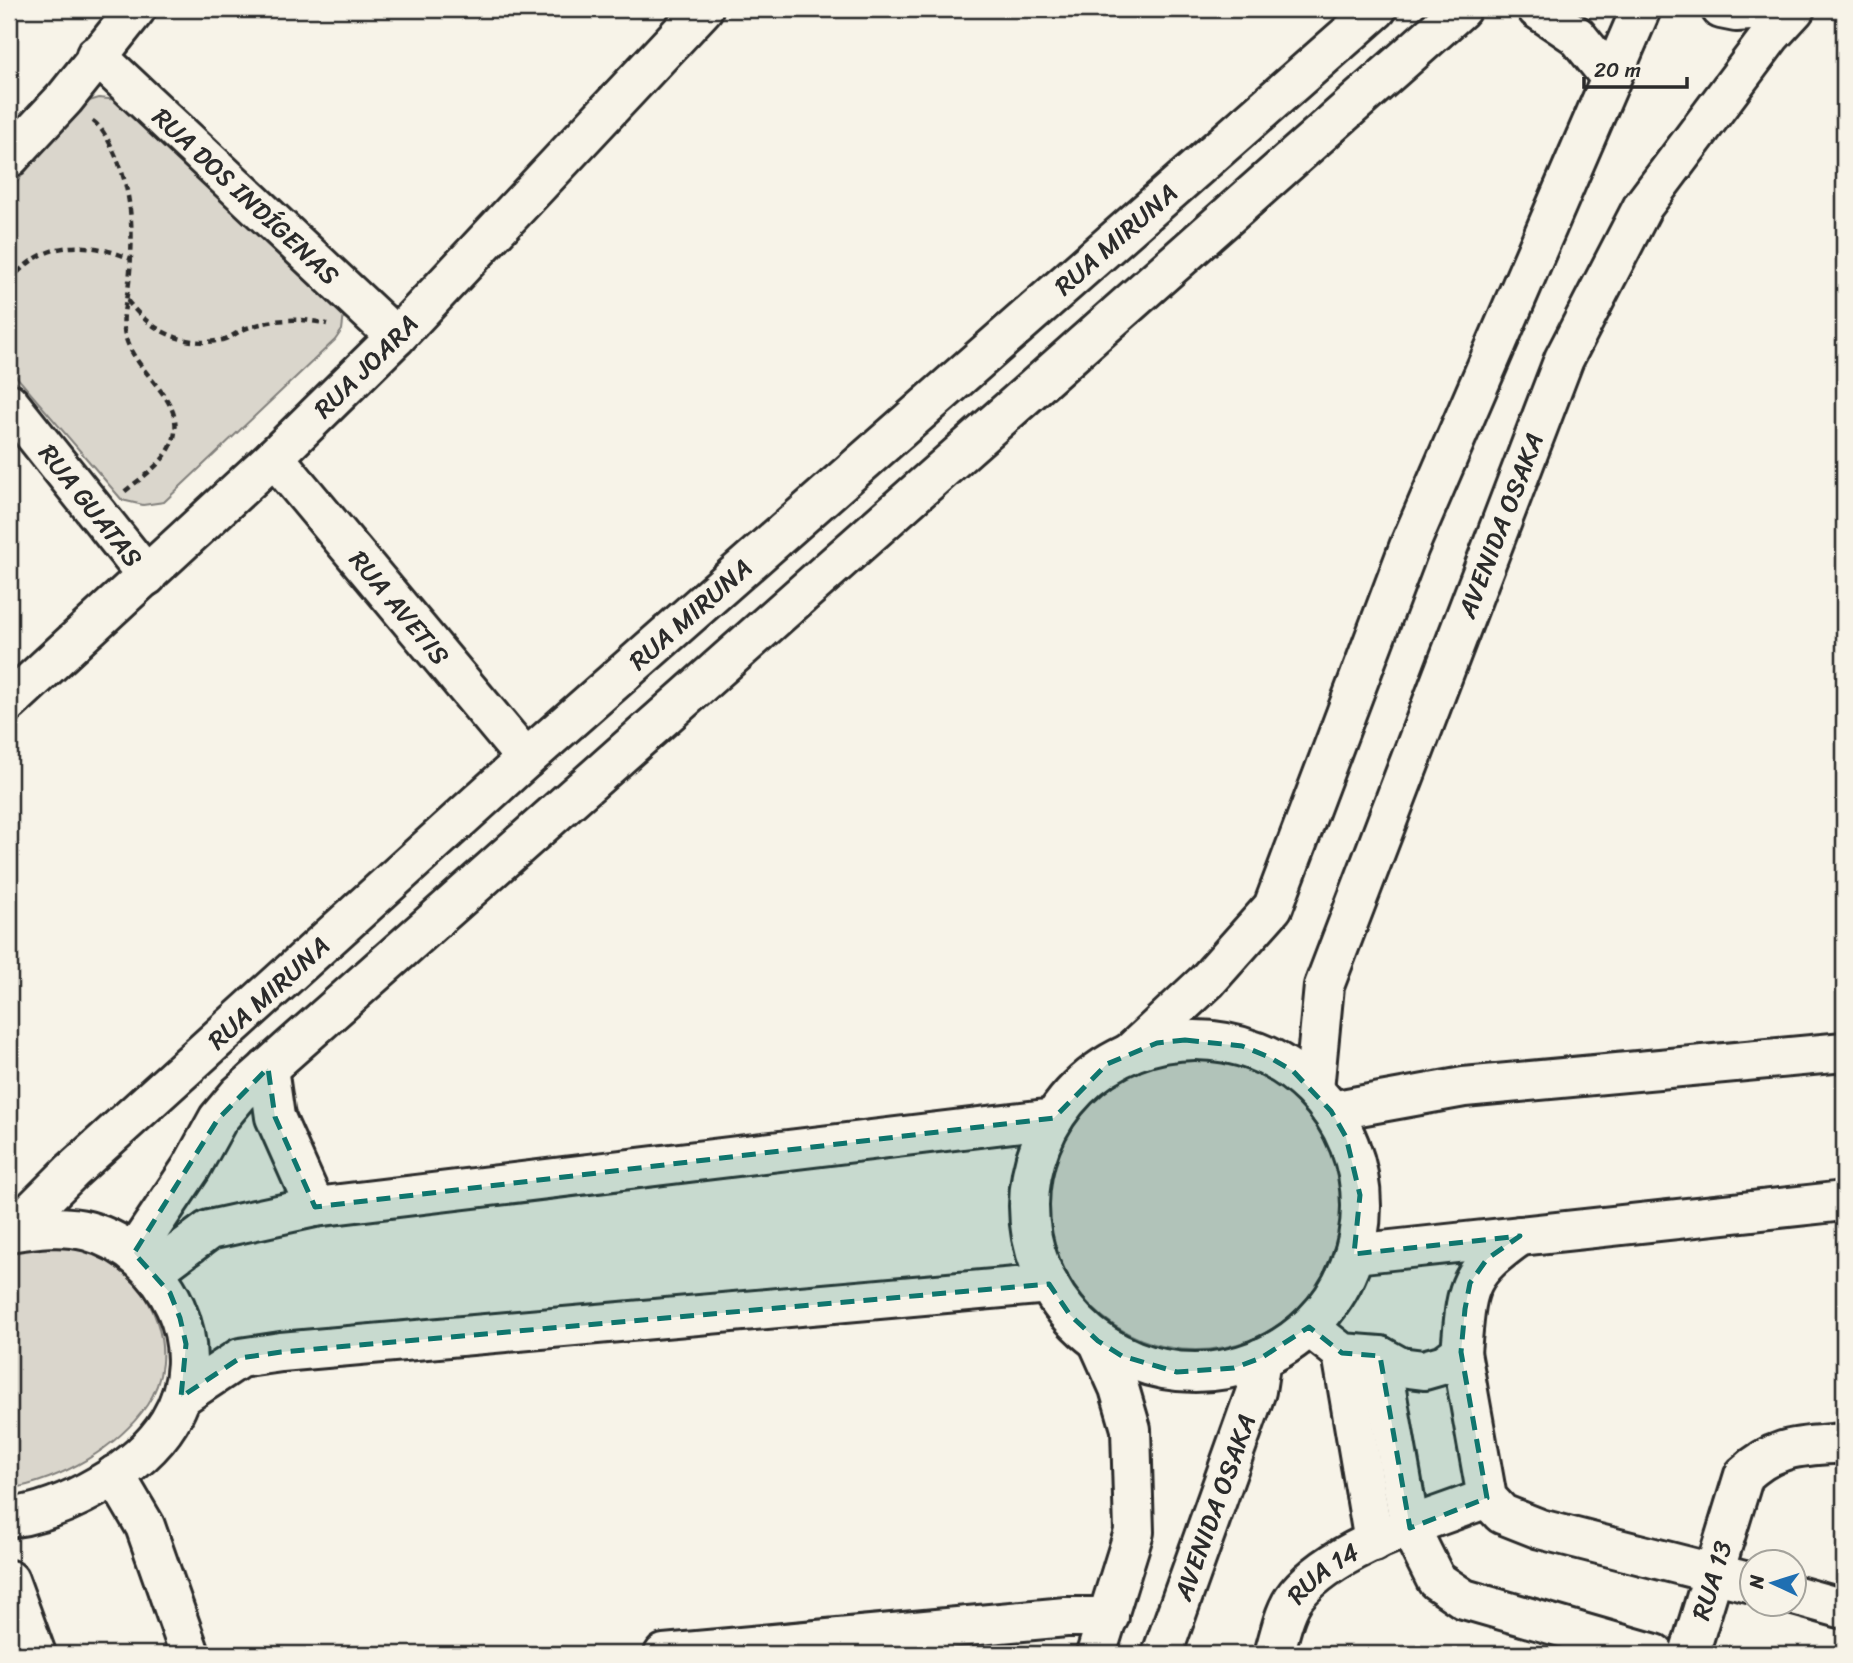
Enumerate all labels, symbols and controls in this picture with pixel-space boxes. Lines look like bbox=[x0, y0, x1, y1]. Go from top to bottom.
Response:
scale bar bbox=[1584, 46, 1687, 90]
text: 20 m bbox=[1594, 51, 1641, 89]
street label: RUA DOS INDÍGENAS bbox=[141, 96, 351, 297]
street label: RUA MIRUNA bbox=[1043, 171, 1188, 307]
street label: RUA JOARA bbox=[302, 303, 430, 430]
street label: AVENIDA OSAKA bbox=[1444, 426, 1557, 626]
street label: RUA GUATAS bbox=[27, 433, 155, 578]
street label: RUA AVETIS bbox=[337, 539, 462, 676]
street label: RUA MIRUNA bbox=[618, 546, 763, 682]
street label: RUA MIRUNA bbox=[196, 924, 341, 1061]
street label: AVENIDA OSAKA bbox=[1160, 1407, 1269, 1608]
street label: RUA 14 bbox=[1274, 1529, 1367, 1615]
street label: RUA 13 bbox=[1678, 1535, 1745, 1626]
north arrow bbox=[1738, 1548, 1808, 1618]
text: N bbox=[1740, 1573, 1774, 1591]

